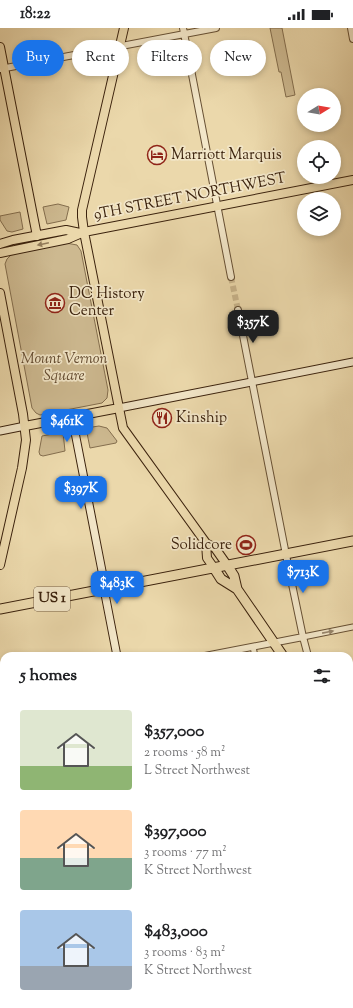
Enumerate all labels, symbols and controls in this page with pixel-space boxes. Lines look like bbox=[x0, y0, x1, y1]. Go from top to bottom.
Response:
text: 18:22 bbox=[20, 4, 51, 25]
chip: Buy bbox=[12, 40, 64, 76]
chip: Rent bbox=[72, 40, 129, 76]
chip: Filters bbox=[137, 40, 202, 76]
chip: New bbox=[210, 40, 266, 76]
north arrow bbox=[297, 88, 341, 132]
map controls bbox=[297, 88, 341, 236]
button: locate bbox=[297, 140, 341, 184]
hotel icon: Marriott Marquis bbox=[146, 144, 168, 166]
place label: Marriott Marquis bbox=[171, 145, 282, 166]
street label: 9TH STREET NORTHWEST bbox=[92, 168, 288, 226]
button: layers bbox=[297, 192, 341, 236]
one-way arrow bbox=[37, 242, 49, 248]
place label: DC History Center bbox=[69, 284, 145, 322]
museum icon: DC History Center bbox=[44, 292, 66, 314]
pin: $357K bbox=[225, 310, 281, 344]
text: $357K bbox=[237, 314, 269, 332]
park label: Mount Vernon Square bbox=[21, 349, 107, 387]
restaurant icon: Kinship bbox=[151, 407, 173, 429]
place label: Kinship bbox=[176, 408, 227, 429]
pin: $461K bbox=[39, 409, 95, 443]
text: $461K bbox=[50, 413, 84, 431]
pin: $397K bbox=[53, 476, 109, 510]
text: $397K bbox=[64, 480, 98, 498]
sports icon: Solidcore bbox=[235, 534, 257, 556]
place label: Solidcore bbox=[171, 535, 232, 556]
pin: $713K bbox=[275, 560, 331, 594]
text: $713K bbox=[287, 564, 319, 582]
pin: $483K bbox=[89, 571, 145, 605]
text: $483K bbox=[100, 575, 134, 593]
road number: US 1 bbox=[34, 587, 70, 611]
one-way arrow bbox=[322, 629, 334, 635]
text: 5 homes bbox=[20, 664, 77, 688]
icon: filters bbox=[311, 665, 333, 687]
text: $357,000 bbox=[144, 720, 204, 744]
icon: home bbox=[52, 726, 100, 774]
text: 2 rooms · 58 m² bbox=[144, 744, 225, 762]
text: L Street Northwest bbox=[144, 762, 250, 780]
text: $397,000 bbox=[144, 820, 207, 844]
icon: home bbox=[52, 826, 100, 874]
text: 3 rooms · 77 m² bbox=[144, 844, 227, 862]
text: K Street Northwest bbox=[144, 862, 252, 880]
text: $483,000 bbox=[144, 920, 208, 944]
icon: home bbox=[52, 926, 100, 974]
text: 3 rooms · 83 m² bbox=[144, 944, 225, 962]
text: K Street Northwest bbox=[144, 962, 252, 980]

